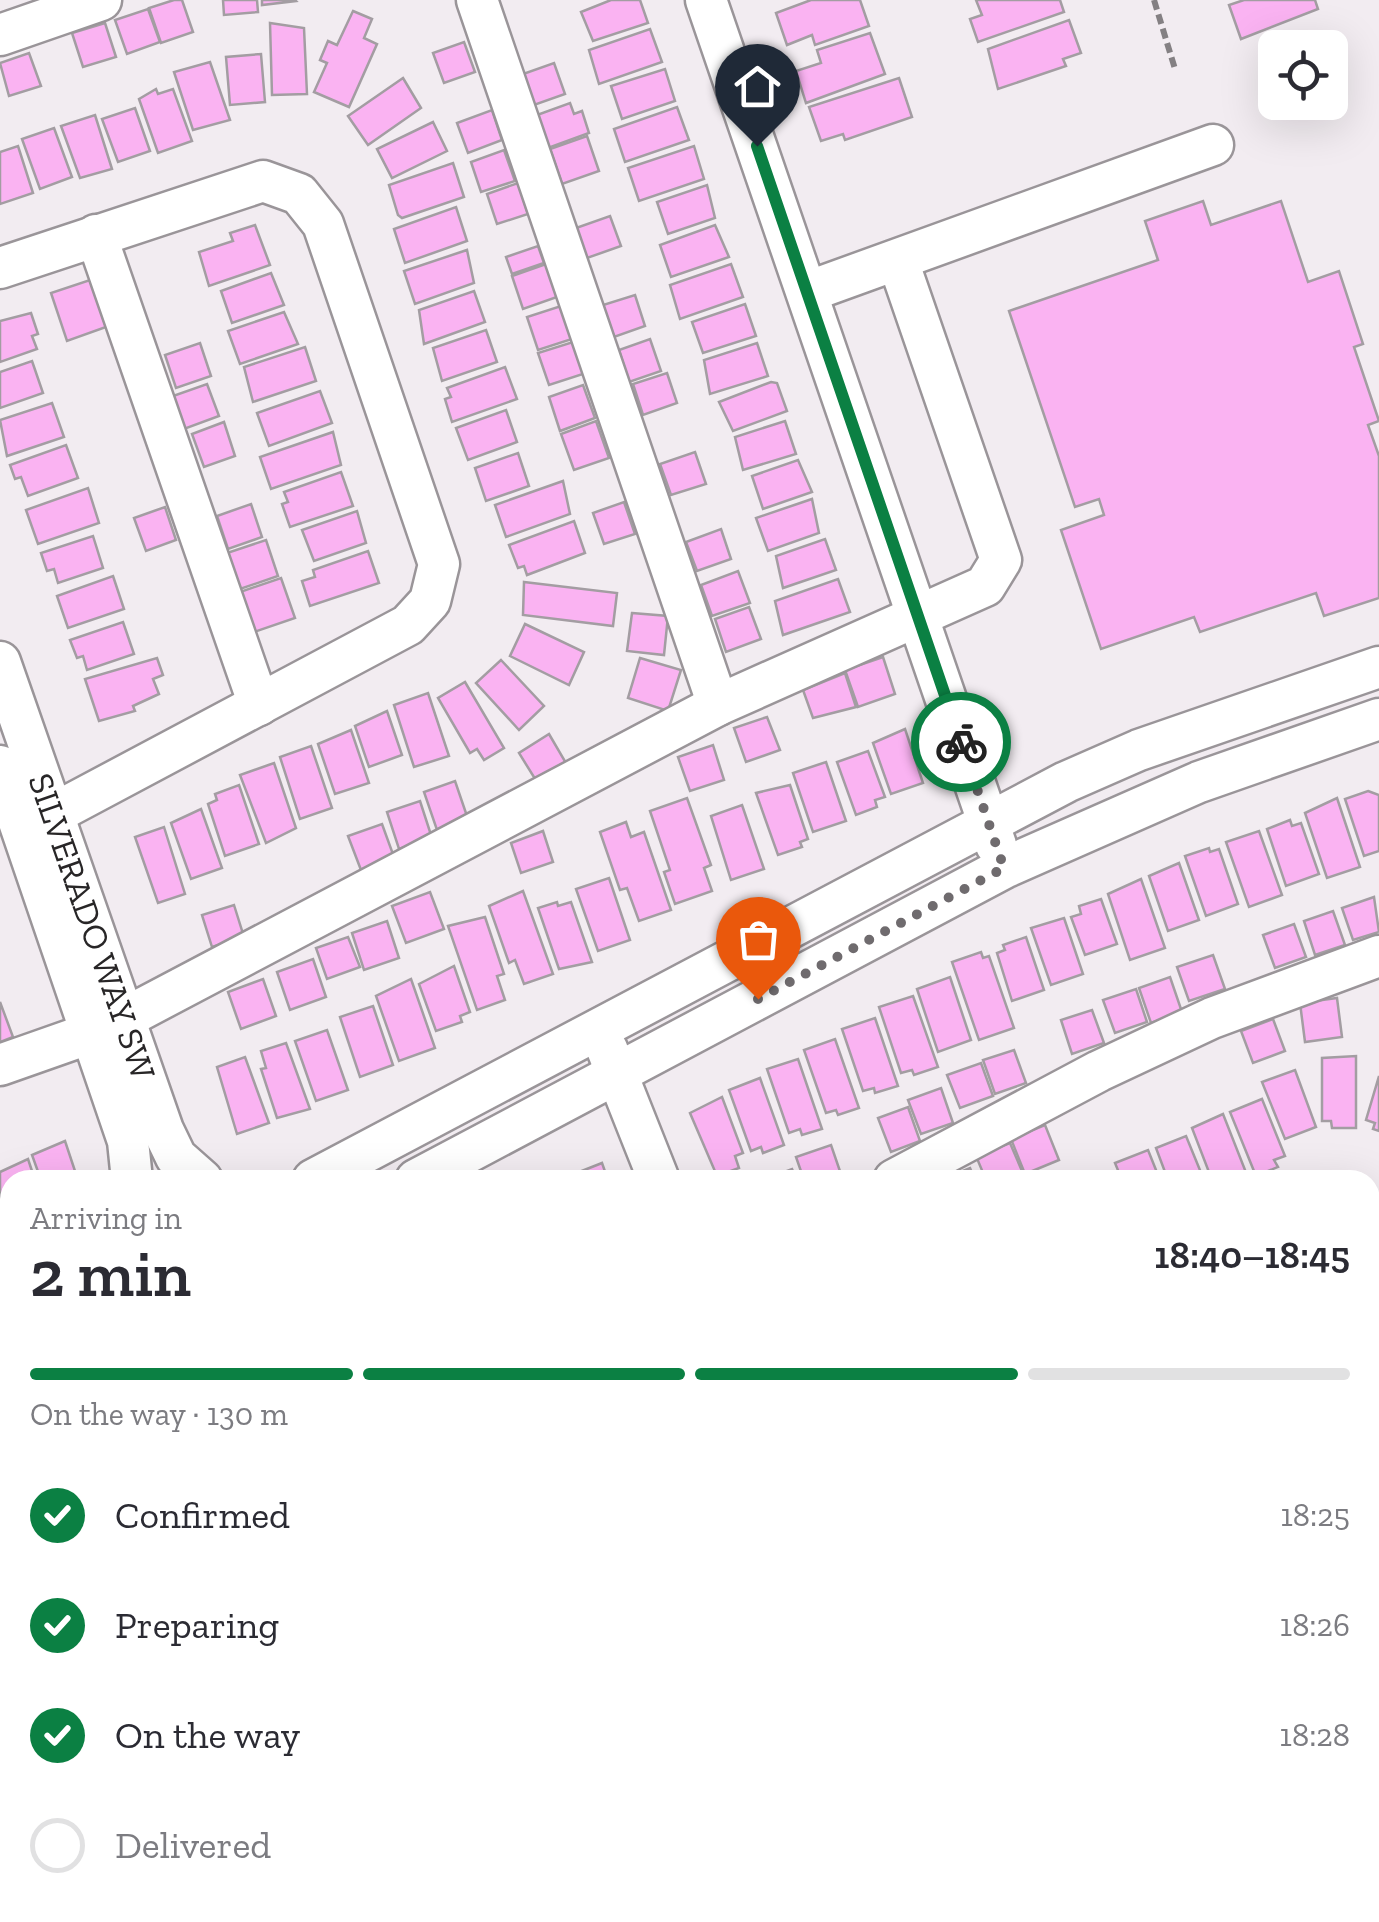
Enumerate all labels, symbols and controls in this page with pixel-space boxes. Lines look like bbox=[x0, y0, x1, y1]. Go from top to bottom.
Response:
map controls bbox=[1258, 30, 1348, 120]
button: locate bbox=[1258, 30, 1348, 120]
pin bbox=[715, 44, 800, 147]
icon: home bbox=[730, 59, 785, 114]
courier bbox=[911, 692, 1011, 792]
icon: bike bbox=[934, 715, 989, 770]
street label: SILVERADO WAY SW bbox=[19, 768, 165, 1085]
pin bbox=[716, 897, 801, 1000]
icon: bag bbox=[731, 912, 786, 967]
text: Arriving in bbox=[30, 1199, 182, 1237]
text: 18:40–18:45 bbox=[1154, 1232, 1350, 1278]
text: 2 min bbox=[30, 1235, 191, 1313]
text: On the way · 130 m bbox=[30, 1395, 288, 1433]
icon: check bbox=[30, 1488, 85, 1543]
text: Confirmed bbox=[115, 1492, 290, 1538]
text: 18:25 bbox=[1280, 1496, 1350, 1534]
icon: check bbox=[30, 1598, 85, 1653]
text: Preparing bbox=[115, 1602, 279, 1648]
text: 18:26 bbox=[1280, 1606, 1350, 1644]
icon: check bbox=[30, 1708, 85, 1763]
text: On the way bbox=[115, 1712, 300, 1758]
text: 18:28 bbox=[1280, 1716, 1350, 1754]
text: Delivered bbox=[115, 1822, 271, 1868]

